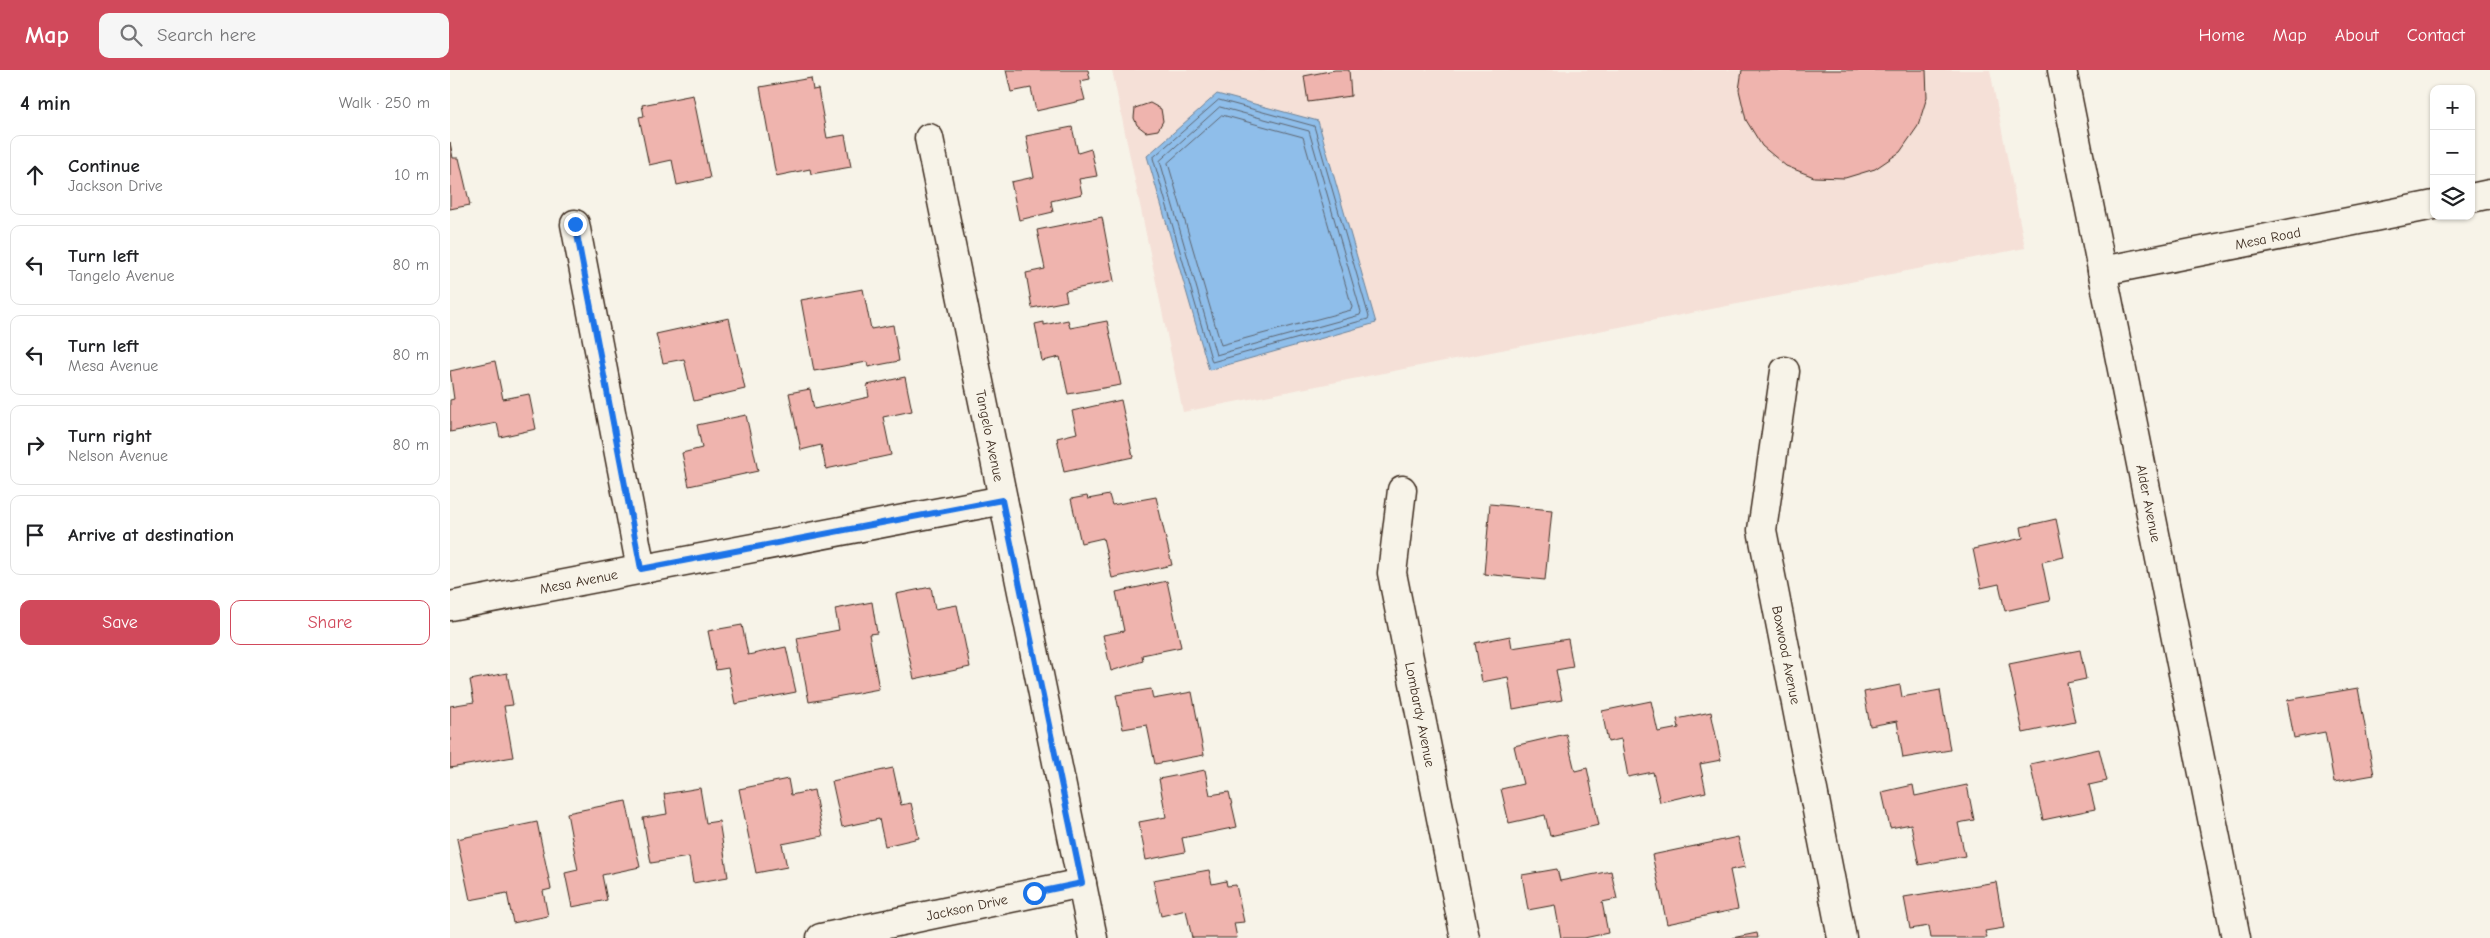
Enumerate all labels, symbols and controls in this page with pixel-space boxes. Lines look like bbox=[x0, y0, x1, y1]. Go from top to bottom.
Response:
search box bbox=[99, 13, 449, 58]
text: Map bbox=[25, 21, 69, 49]
icon: search bbox=[117, 21, 145, 49]
text: Search here bbox=[157, 24, 256, 46]
text: Home bbox=[2198, 25, 2245, 46]
text: Map bbox=[2273, 25, 2307, 46]
text: About bbox=[2335, 25, 2379, 46]
text: Contact bbox=[2407, 25, 2465, 46]
map controls bbox=[2430, 85, 2475, 220]
button: + bbox=[2430, 85, 2475, 130]
text: 4 min bbox=[20, 91, 71, 115]
text: Walk · 250 m bbox=[339, 94, 430, 112]
button: − bbox=[2430, 130, 2475, 175]
text: Continue bbox=[68, 155, 140, 177]
icon: ahead bbox=[21, 161, 49, 189]
text: 10 m bbox=[394, 166, 429, 184]
button: layers bbox=[2430, 175, 2475, 220]
text: Jackson Drive bbox=[68, 177, 163, 195]
route end bbox=[564, 213, 587, 236]
street label: Mesa Road bbox=[2233, 224, 2302, 253]
text: Turn left bbox=[68, 245, 139, 267]
icon: left bbox=[21, 251, 49, 279]
text: 80 m bbox=[392, 256, 429, 274]
text: Tangelo Avenue bbox=[68, 267, 175, 285]
text: Turn left bbox=[68, 335, 139, 357]
icon: left bbox=[21, 341, 49, 369]
text: 80 m bbox=[392, 346, 429, 364]
text: Mesa Avenue bbox=[68, 357, 158, 375]
street label: Tangelo Avenue bbox=[972, 389, 1007, 483]
text: Turn right bbox=[68, 425, 152, 447]
icon: right bbox=[21, 431, 49, 459]
text: 80 m bbox=[392, 436, 429, 454]
text: Nelson Avenue bbox=[68, 447, 168, 465]
street label: Alder Avenue bbox=[2132, 463, 2164, 544]
icon: arrive bbox=[21, 521, 49, 549]
text: Arrive at destination bbox=[68, 524, 234, 546]
street label: Mesa Avenue bbox=[538, 566, 619, 598]
button: Save bbox=[20, 600, 220, 645]
button: Share bbox=[230, 600, 430, 645]
street label: Boxwood Avenue bbox=[1768, 604, 1804, 706]
street label: Lombardy Avenue bbox=[1401, 661, 1439, 769]
route start bbox=[1023, 882, 1046, 905]
street label: Jackson Drive bbox=[925, 891, 1009, 925]

